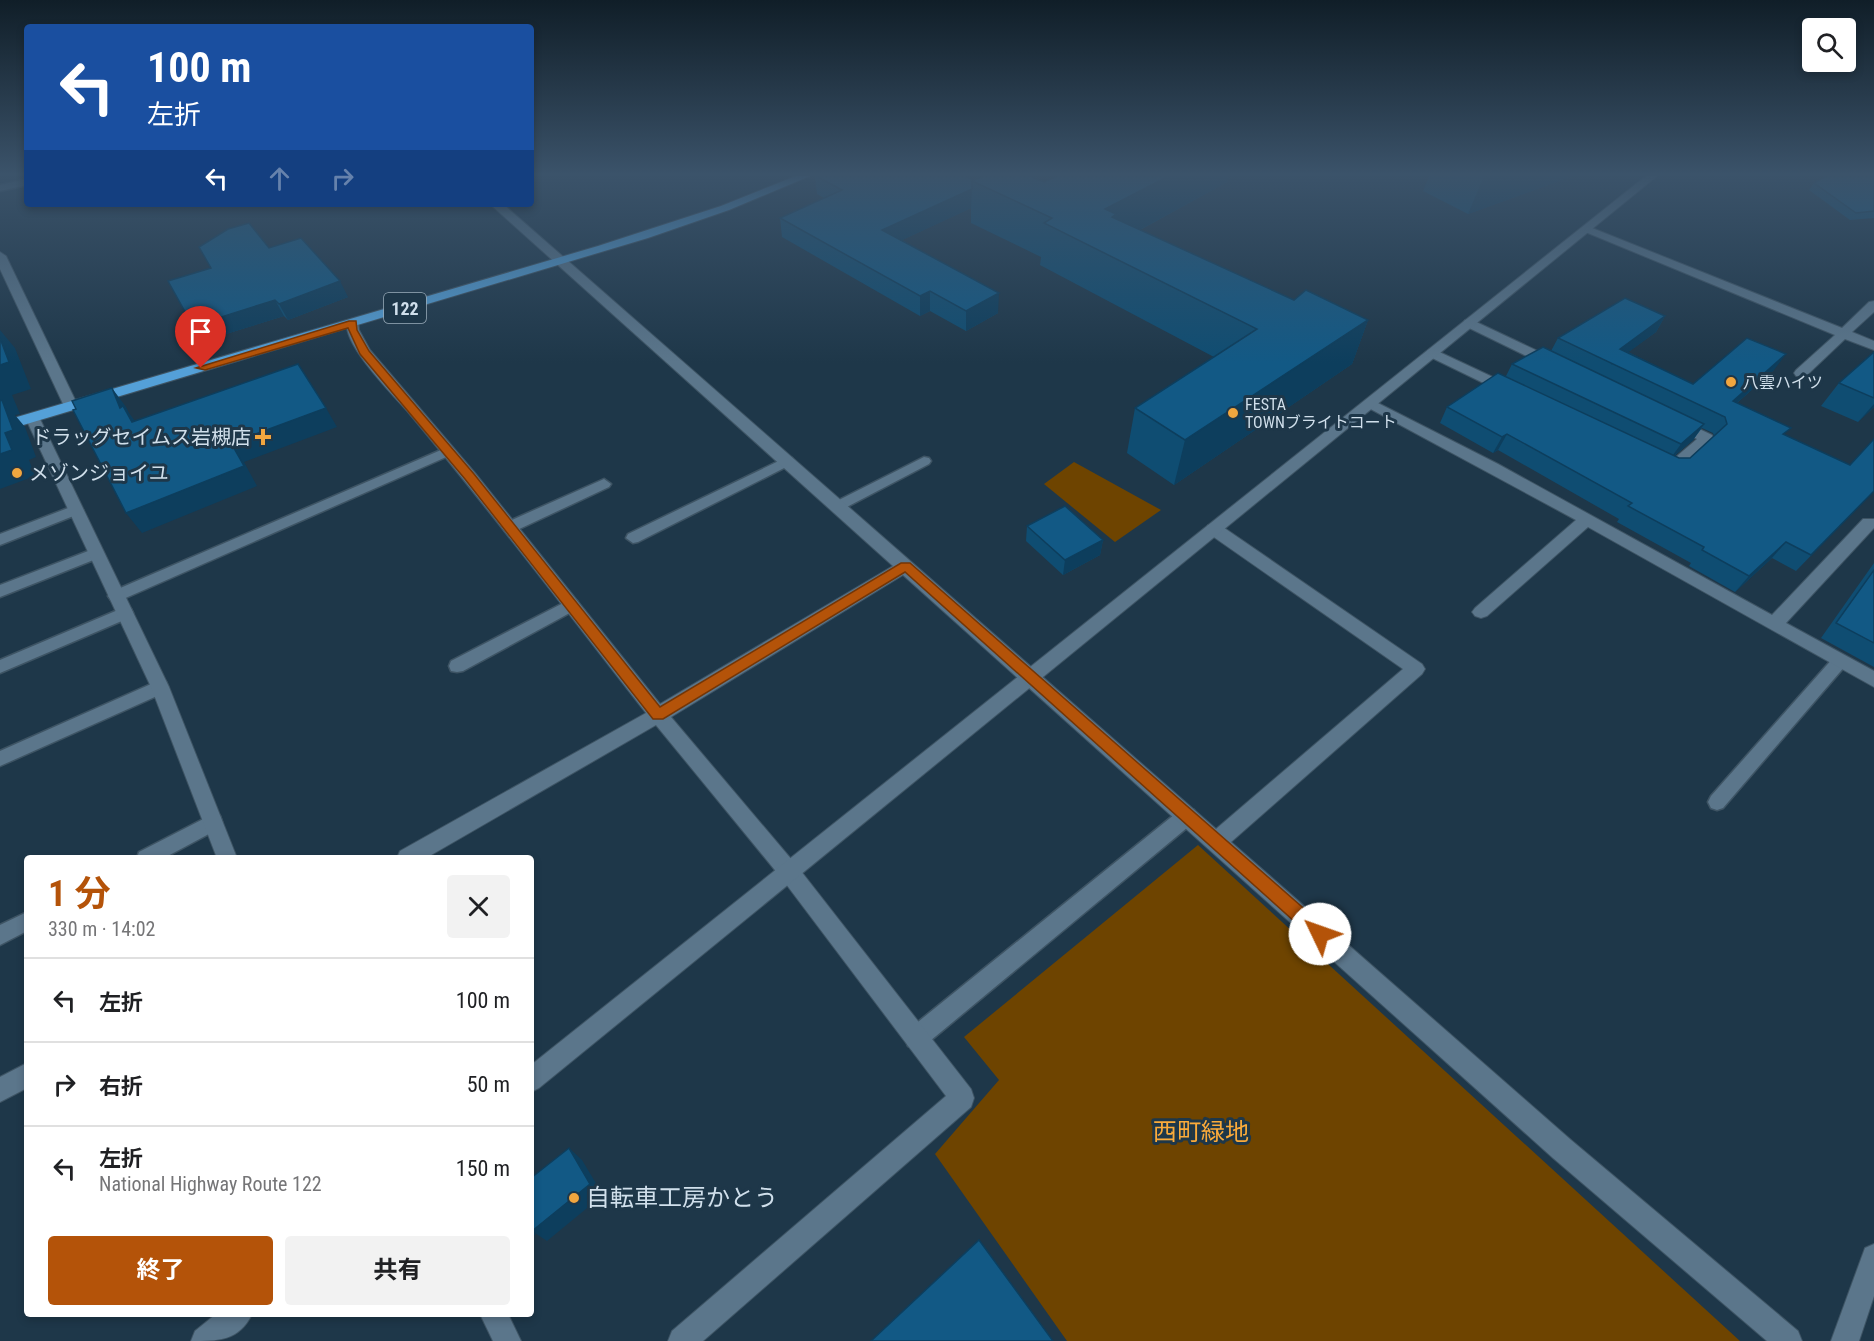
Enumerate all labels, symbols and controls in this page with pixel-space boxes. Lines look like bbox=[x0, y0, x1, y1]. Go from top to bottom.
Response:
map controls bbox=[1802, 18, 1856, 72]
button: search bbox=[1802, 18, 1856, 72]
text: 100 m bbox=[147, 43, 252, 92]
icon: left bbox=[48, 48, 126, 126]
text: 左折 bbox=[147, 99, 201, 131]
icon: left bbox=[200, 162, 233, 195]
icon: ahead bbox=[263, 162, 296, 195]
icon: right bbox=[326, 162, 359, 195]
road number: 122 bbox=[384, 293, 426, 323]
pin bbox=[175, 306, 226, 368]
icon: arrive bbox=[184, 315, 217, 348]
place label: 八雲ハイツ bbox=[1743, 373, 1823, 392]
marker: 八雲ハイツ bbox=[1724, 375, 1738, 389]
place label: FESTA TOWNブライトコート bbox=[1245, 395, 1397, 432]
marker: FESTA TOWNブライトコート bbox=[1226, 406, 1240, 420]
place label: ドラッグセイムス岩槻店 bbox=[31, 425, 251, 449]
marker: ドラッグセイムス岩槻店 bbox=[256, 430, 270, 444]
place label: メゾンジョイユ bbox=[29, 461, 169, 485]
marker: メゾンジョイユ bbox=[10, 466, 24, 480]
text: 1 分 bbox=[48, 873, 111, 915]
button: close bbox=[447, 875, 510, 938]
position arrow bbox=[1288, 902, 1352, 966]
text: 330 m · 14:02 bbox=[48, 917, 155, 941]
icon: left bbox=[48, 984, 81, 1017]
text: 100 m bbox=[456, 988, 510, 1013]
text: 左折 bbox=[99, 990, 143, 1015]
icon: right bbox=[48, 1068, 81, 1101]
text: 50 m bbox=[467, 1072, 510, 1097]
text: 右折 bbox=[99, 1074, 143, 1099]
park label: 西町緑地 bbox=[1153, 1118, 1249, 1146]
text: 左折 bbox=[99, 1146, 143, 1171]
icon: left bbox=[48, 1152, 81, 1185]
text: 150 m bbox=[456, 1156, 510, 1181]
text: National Highway Route 122 bbox=[99, 1172, 322, 1196]
place label: 自転車工房かとう bbox=[586, 1184, 778, 1212]
marker: 自転車工房かとう bbox=[567, 1191, 581, 1205]
button: 終了 bbox=[48, 1236, 273, 1305]
button: 共有 bbox=[285, 1236, 510, 1305]

